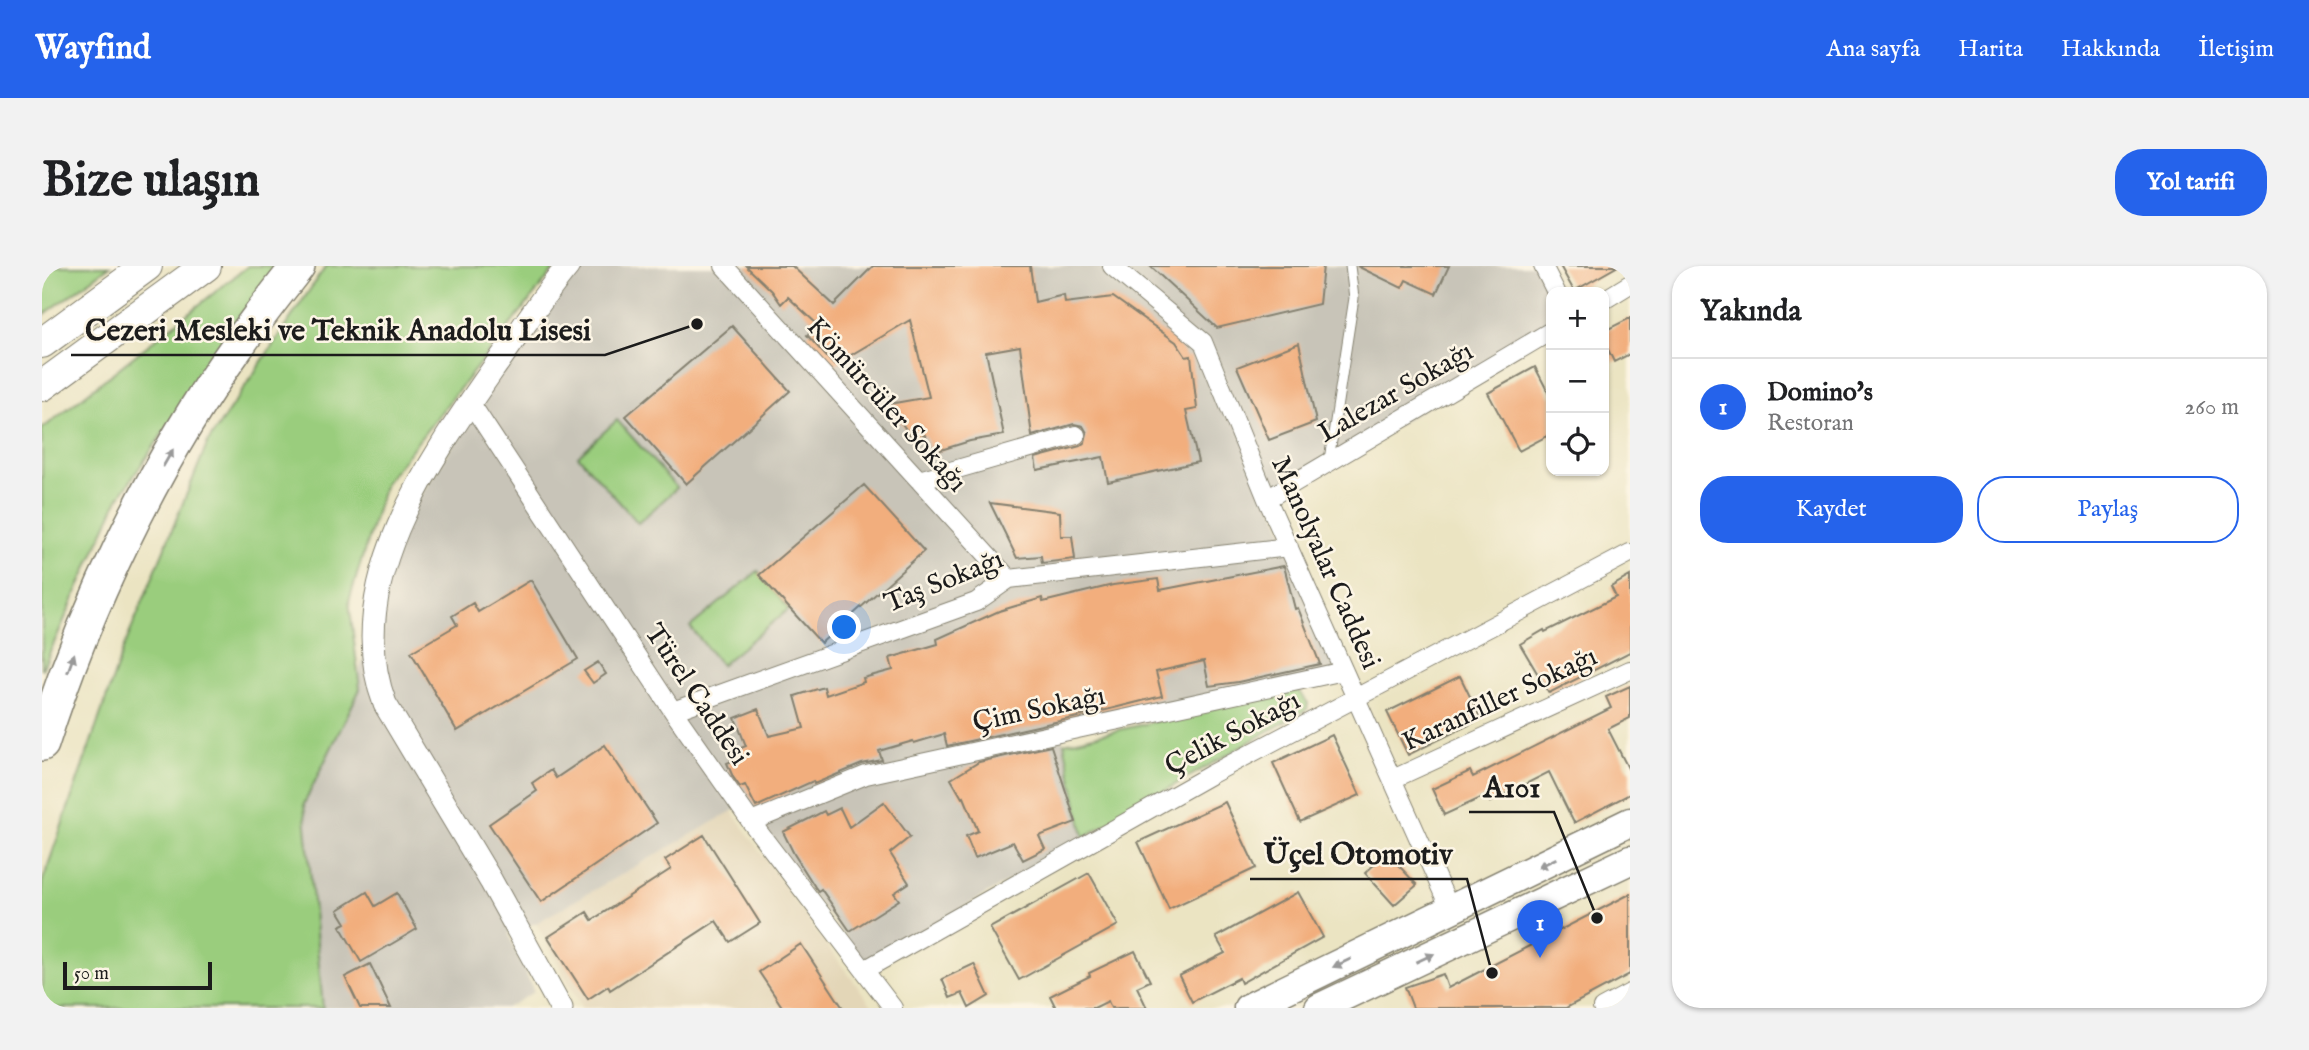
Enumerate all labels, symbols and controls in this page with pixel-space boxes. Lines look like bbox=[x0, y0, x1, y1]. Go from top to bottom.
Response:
text: Wayfind bbox=[35, 28, 151, 70]
text: Ana sayfa bbox=[1826, 34, 1920, 65]
text: Harita bbox=[1958, 34, 2023, 65]
text: Hakkında bbox=[2061, 34, 2160, 65]
text: İletişim bbox=[2198, 34, 2274, 65]
button: Yol tarifi bbox=[2115, 149, 2267, 216]
text: Bize ulaşın bbox=[42, 151, 260, 213]
map controls bbox=[1546, 287, 1609, 476]
button: + bbox=[1546, 287, 1609, 350]
text: Yakında bbox=[1700, 293, 1802, 331]
callout: Cezeri Mesleki ve Teknik Anadolu Lisesi bbox=[71, 304, 605, 355]
street label: Kömürcüler Sokağı bbox=[798, 310, 974, 500]
text: Cezeri Mesleki ve Teknik Anadolu Lisesi bbox=[85, 313, 591, 351]
street label: Lalezar Sokağı bbox=[1312, 335, 1480, 451]
button: − bbox=[1546, 350, 1609, 413]
text: Domino's bbox=[1767, 376, 1873, 409]
text: 1 bbox=[1719, 393, 1727, 422]
text: 260 m bbox=[2184, 393, 2239, 422]
text: Restoran bbox=[1767, 409, 1854, 438]
button: locate bbox=[1546, 413, 1609, 476]
one-way arrow bbox=[162, 448, 174, 467]
street label: Manolyalar Caddesi bbox=[1262, 451, 1388, 675]
button: Kaydet bbox=[1700, 476, 1963, 543]
button: Paylaş bbox=[1977, 476, 2239, 543]
street label: Taş Sokağı bbox=[879, 542, 1009, 622]
your location bbox=[827, 610, 861, 644]
street label: Türel Caddesi bbox=[636, 618, 756, 772]
street label: Karanfiller Sokağı bbox=[1397, 640, 1603, 760]
one-way arrow bbox=[66, 653, 77, 674]
street label: Çim Sokağı bbox=[970, 679, 1108, 741]
street label: Çelik Sokağı bbox=[1159, 684, 1307, 784]
callout: A101 bbox=[1469, 761, 1554, 812]
text: A101 bbox=[1482, 770, 1541, 808]
callout: Üçel Otomotiv bbox=[1250, 828, 1467, 879]
text: Üçel Otomotiv bbox=[1264, 836, 1454, 875]
one-way arrow bbox=[1536, 856, 1556, 868]
pin: 1 bbox=[1517, 900, 1563, 958]
one-way arrow bbox=[1415, 952, 1436, 963]
one-way arrow bbox=[1332, 957, 1352, 968]
scale bar bbox=[63, 959, 212, 991]
text: 50 m bbox=[74, 962, 109, 986]

